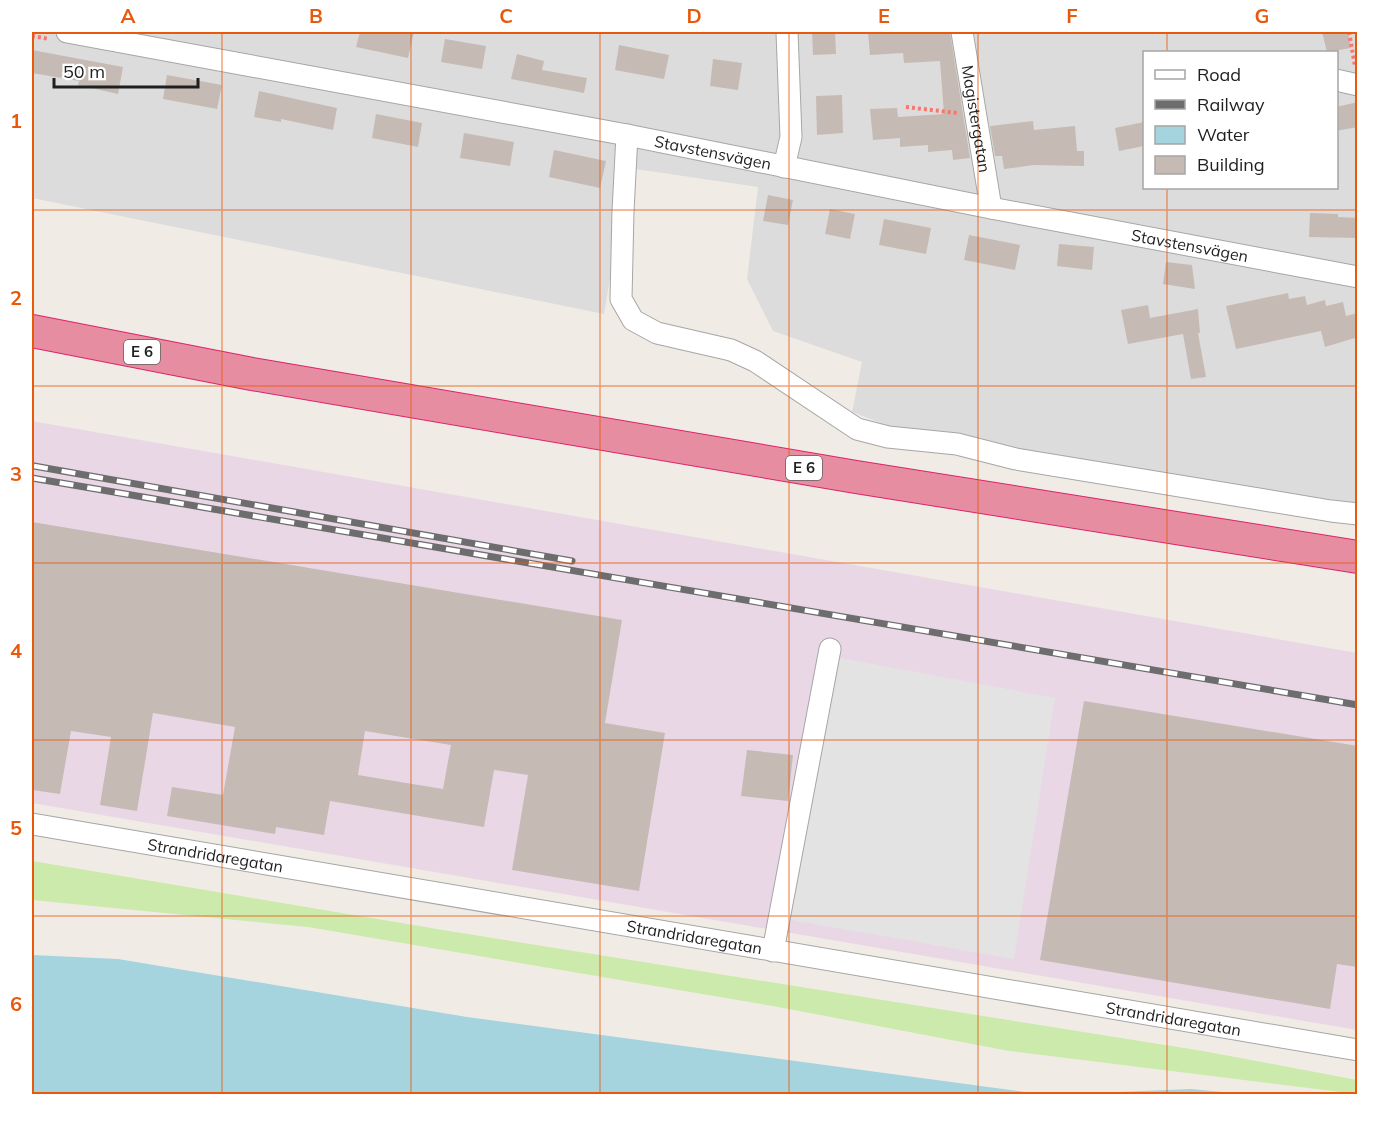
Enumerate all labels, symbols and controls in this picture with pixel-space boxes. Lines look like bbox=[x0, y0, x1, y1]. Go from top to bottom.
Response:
text: A bbox=[121, 3, 136, 28]
text: B bbox=[309, 3, 323, 28]
text: C bbox=[499, 3, 513, 28]
text: D bbox=[686, 3, 702, 28]
text: E bbox=[878, 3, 890, 28]
text: F bbox=[1066, 3, 1078, 28]
text: G bbox=[1255, 3, 1269, 28]
scale bar bbox=[54, 51, 198, 89]
legend bbox=[1143, 51, 1338, 189]
text: 50 m bbox=[63, 60, 105, 83]
text: Road bbox=[1197, 63, 1241, 86]
street label: Magistergatan bbox=[958, 64, 995, 174]
text: Railway bbox=[1197, 93, 1265, 116]
text: 1 bbox=[10, 108, 22, 133]
text: Water bbox=[1197, 123, 1250, 146]
street label: Stavstensvägen bbox=[653, 131, 773, 174]
text: Building bbox=[1197, 153, 1265, 176]
street label: Stavstensvägen bbox=[1130, 225, 1250, 266]
text: 2 bbox=[10, 285, 22, 310]
road number: E 6 bbox=[124, 340, 160, 364]
road number: E 6 bbox=[786, 456, 822, 480]
text: 3 bbox=[10, 461, 22, 486]
text: 4 bbox=[10, 638, 22, 663]
text: 5 bbox=[10, 815, 22, 840]
street label: Strandridaregatan bbox=[146, 834, 285, 877]
street label: Strandridaregatan bbox=[625, 916, 764, 958]
text: 6 bbox=[10, 991, 22, 1016]
street label: Strandridaregatan bbox=[1104, 997, 1243, 1040]

